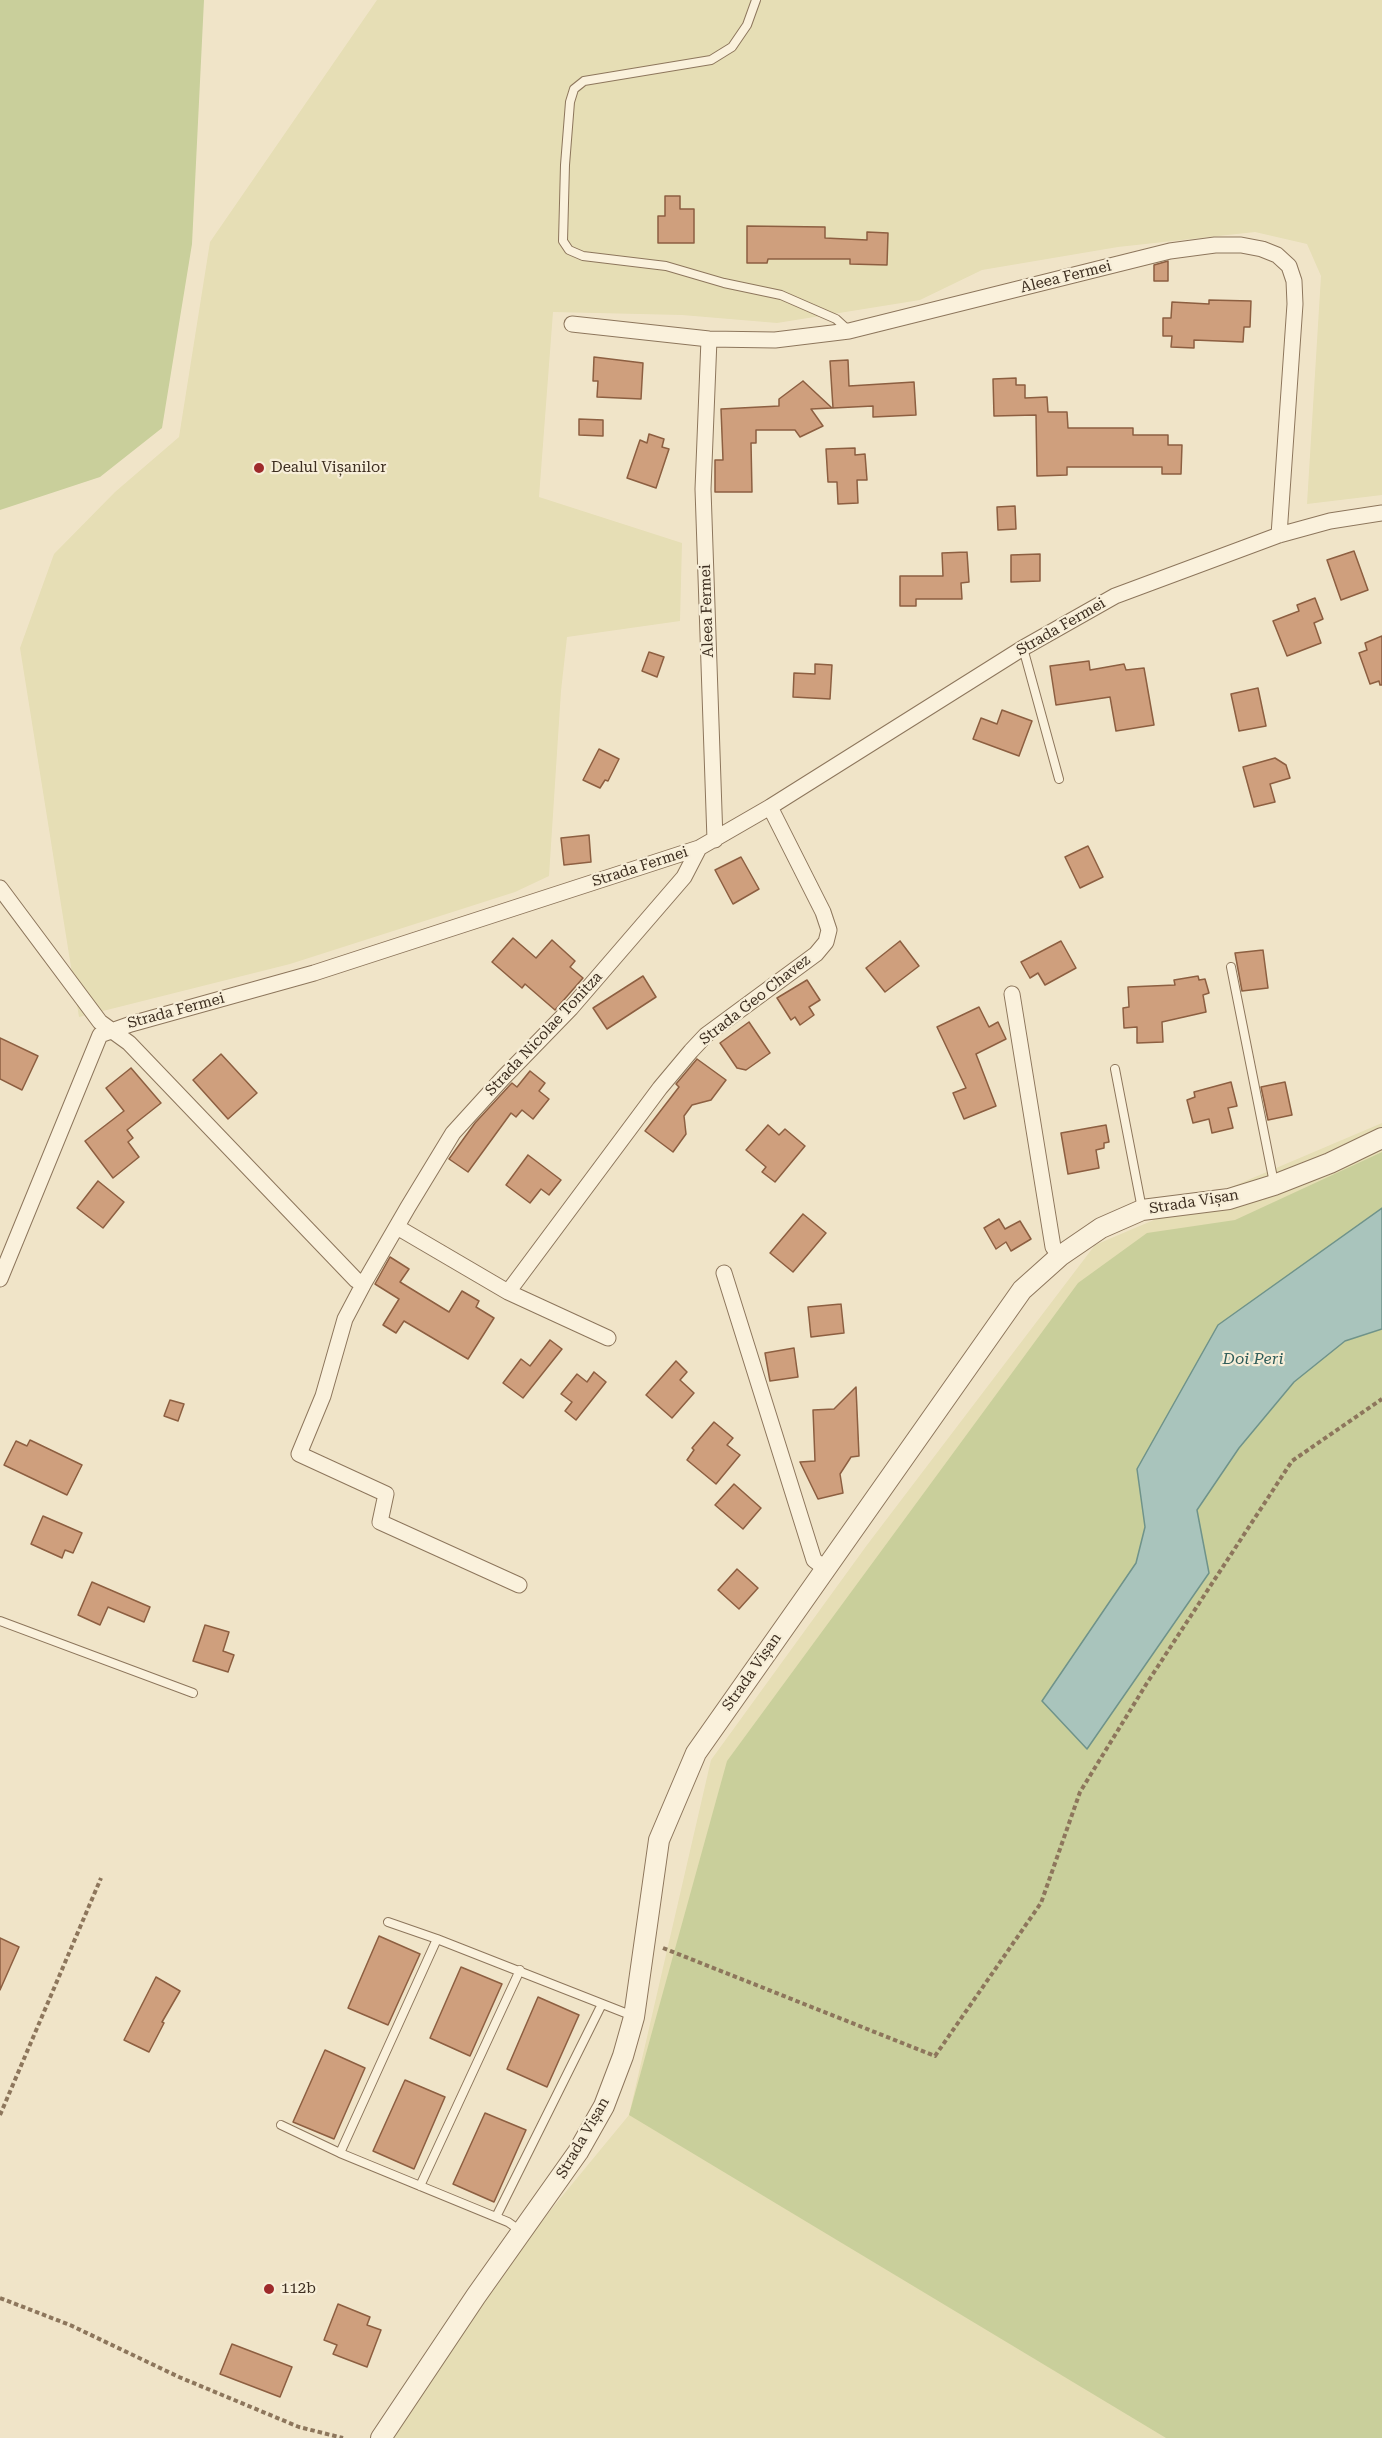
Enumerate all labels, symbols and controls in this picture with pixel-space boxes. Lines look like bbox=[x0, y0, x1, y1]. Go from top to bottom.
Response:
street label: Aleea Fermei bbox=[1019, 257, 1113, 297]
place label: Dealul Vișanilor bbox=[271, 459, 386, 477]
marker: Dealul Vișanilor bbox=[252, 461, 266, 475]
street label: Aleea Fermei bbox=[696, 564, 718, 658]
street label: Strada Fermei bbox=[1013, 594, 1109, 660]
street label: Strada Fermei bbox=[590, 843, 690, 891]
street label: Strada Geo Chavez bbox=[696, 951, 814, 1049]
street label: Strada Nicolae Tonitza bbox=[482, 968, 606, 1100]
street label: Strada Fermei bbox=[125, 989, 227, 1033]
street label: Strada Vișan bbox=[1148, 1186, 1240, 1218]
water label: Doi Peri bbox=[1223, 1349, 1283, 1369]
street label: Strada Vișan bbox=[719, 1630, 785, 1714]
street label: Strada Vișan bbox=[553, 2094, 613, 2182]
place label: 112b bbox=[281, 2280, 316, 2298]
marker: 112b bbox=[262, 2282, 276, 2296]

